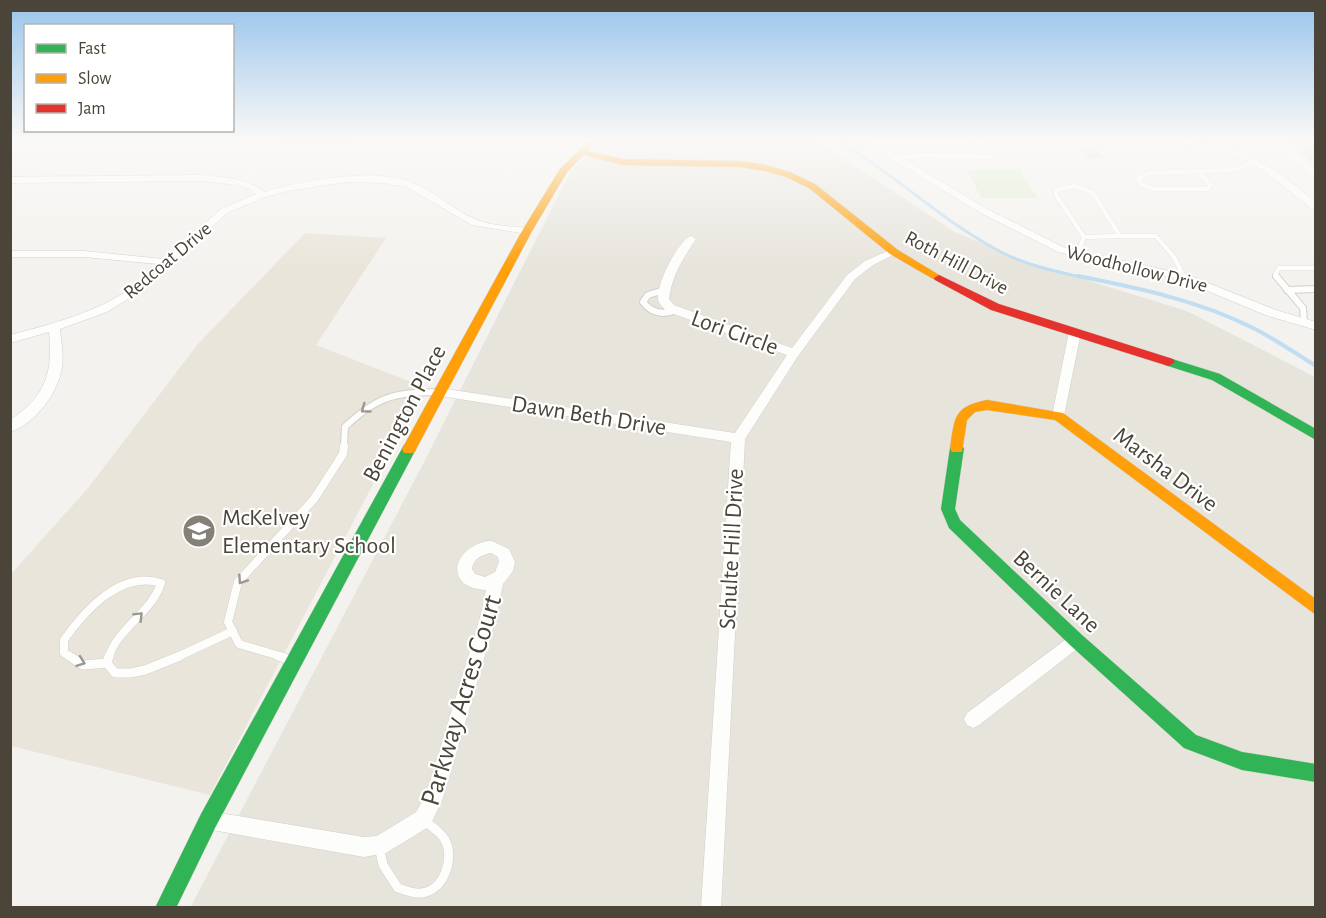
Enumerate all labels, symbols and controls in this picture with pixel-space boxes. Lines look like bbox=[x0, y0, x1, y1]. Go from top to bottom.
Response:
legend bbox=[24, 24, 234, 132]
text: Fast bbox=[78, 40, 106, 58]
text: Slow bbox=[78, 70, 111, 88]
text: Jam bbox=[78, 100, 106, 118]
street label: Redcoat Drive bbox=[120, 218, 215, 303]
street label: Roth Hill Drive bbox=[902, 227, 1011, 298]
street label: Woodhollow Drive bbox=[1064, 242, 1210, 296]
street label: Lori Circle bbox=[688, 306, 782, 360]
street label: Benington Place bbox=[359, 341, 451, 486]
street label: Dawn Beth Drive bbox=[510, 392, 668, 440]
one-way arrow bbox=[361, 402, 372, 413]
street label: Marsha Drive bbox=[1109, 423, 1222, 517]
street label: Schulte Hill Drive bbox=[716, 468, 748, 630]
place label: McKelvey Elementary School bbox=[222, 506, 396, 558]
school or university icon: McKelvey Elementary School bbox=[181, 513, 217, 549]
street label: Bernie Lane bbox=[1008, 546, 1104, 638]
one-way arrow bbox=[238, 573, 249, 584]
street label: Parkway Acres Court bbox=[417, 592, 507, 809]
one-way arrow bbox=[133, 612, 143, 623]
one-way arrow bbox=[75, 654, 85, 667]

